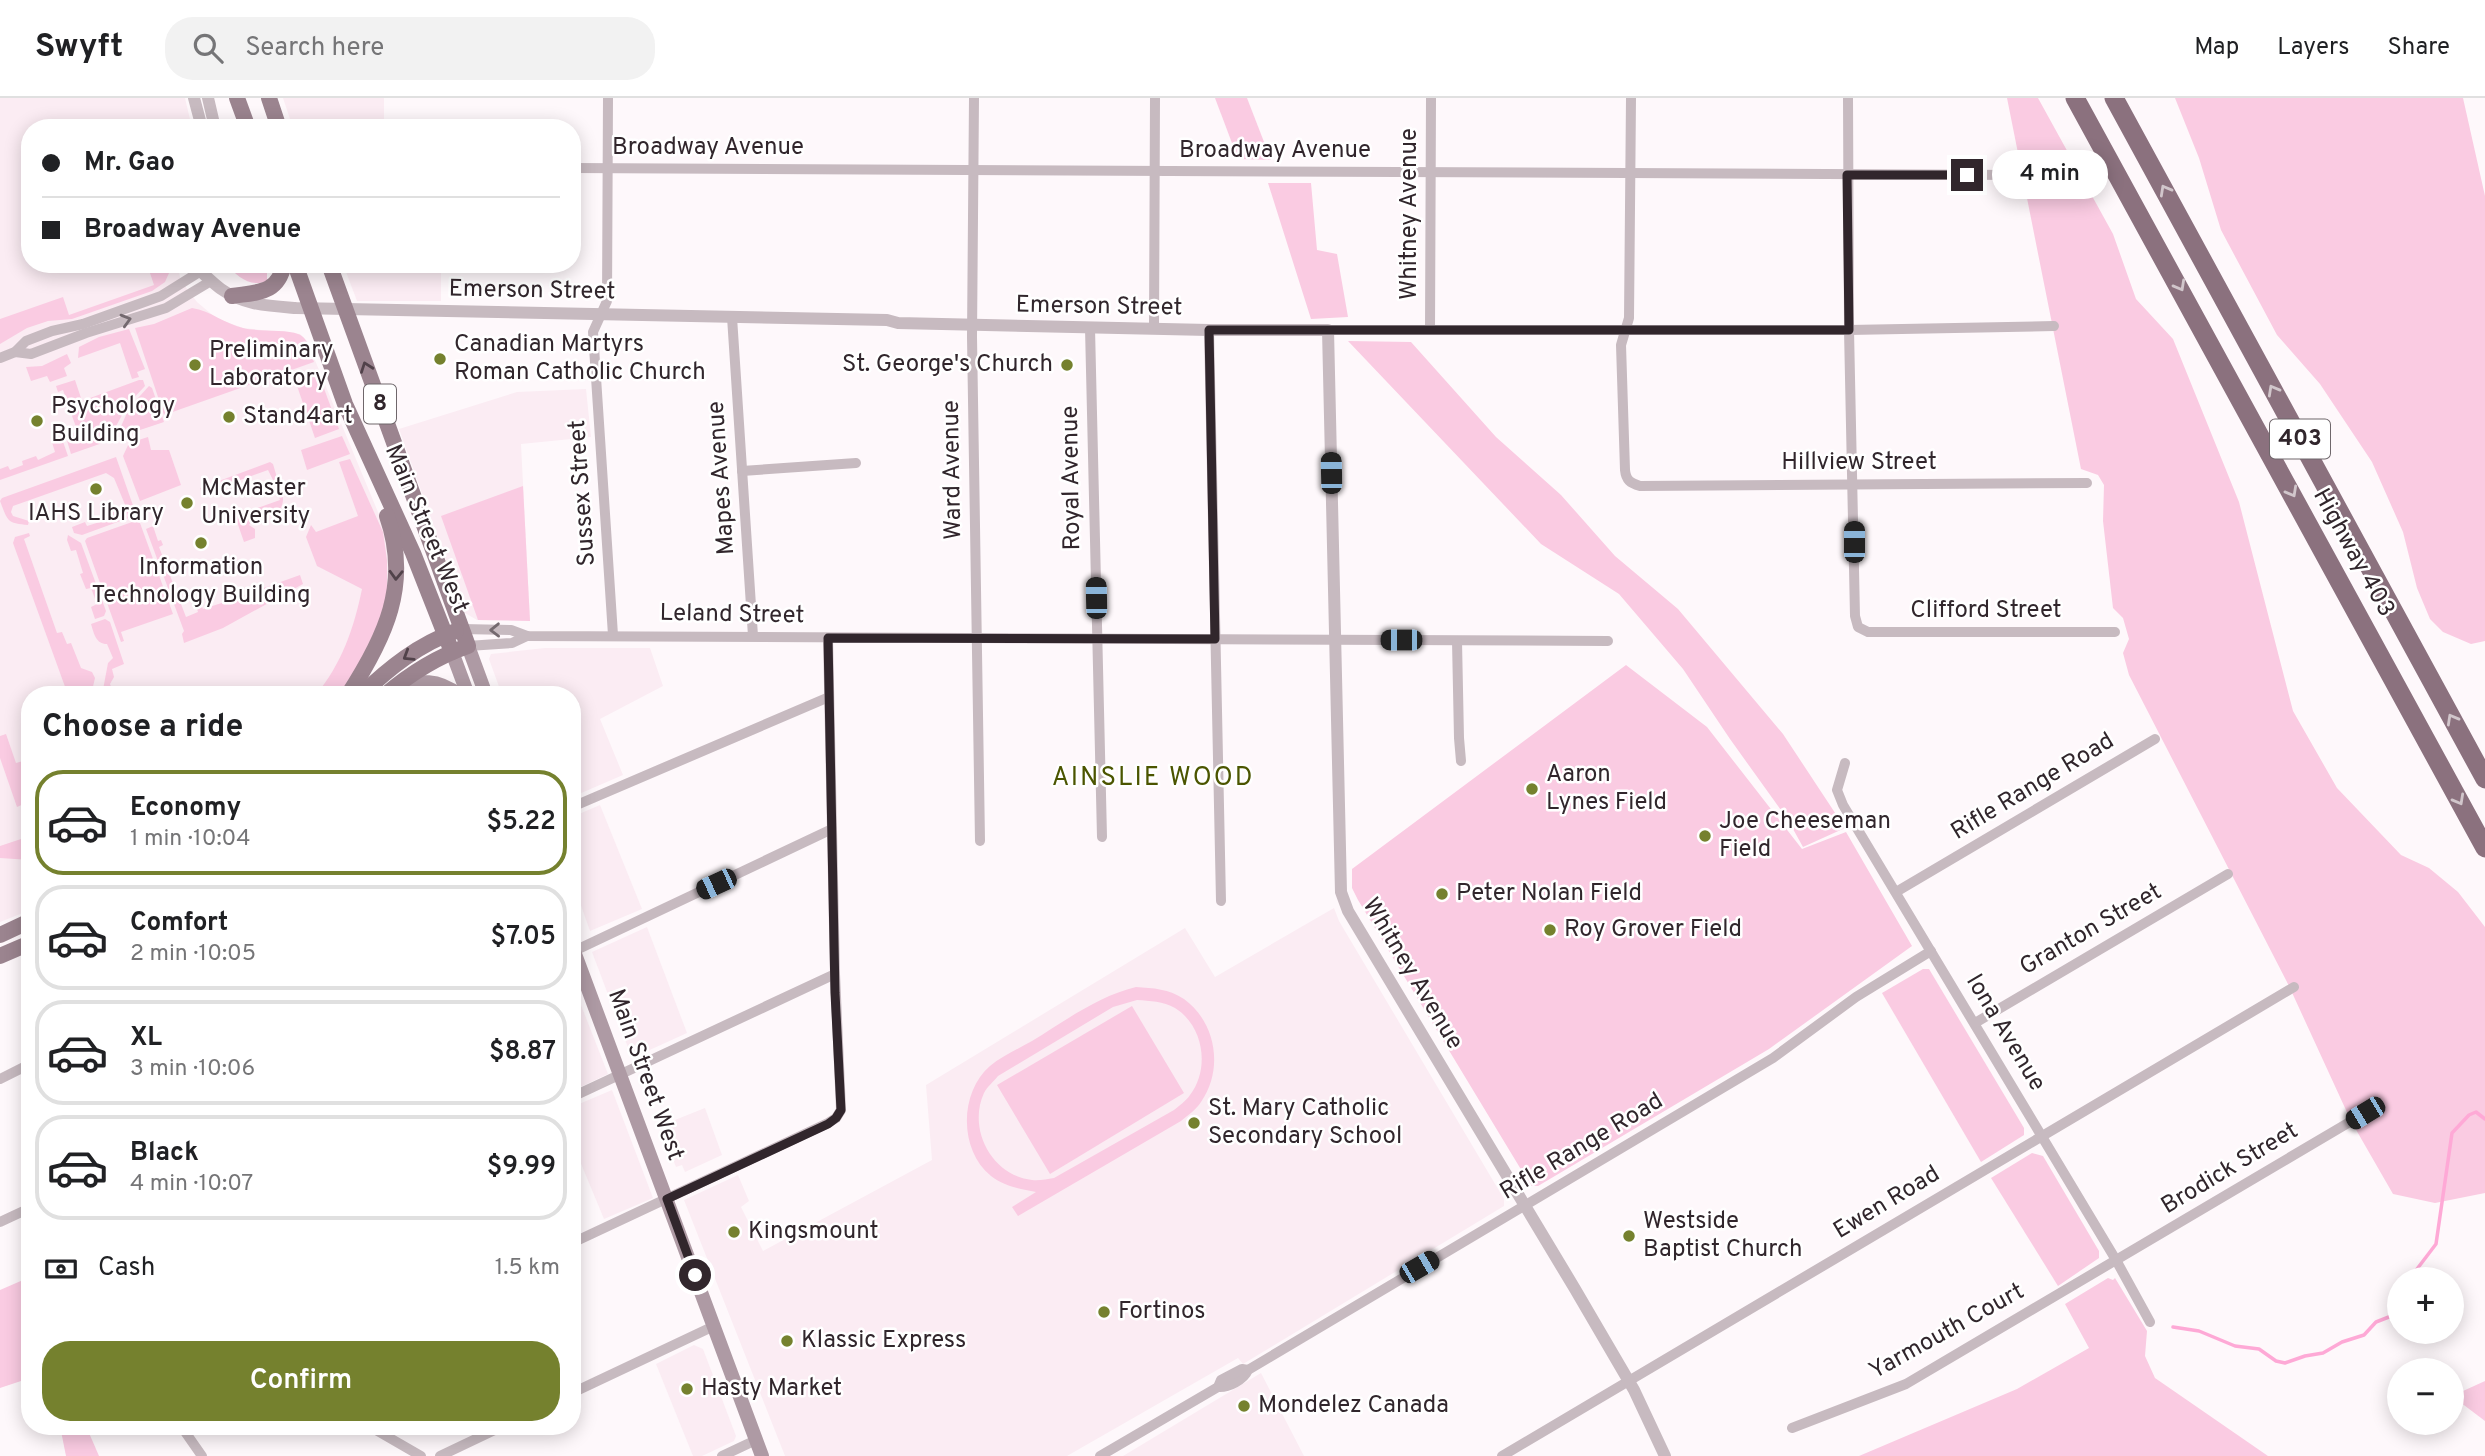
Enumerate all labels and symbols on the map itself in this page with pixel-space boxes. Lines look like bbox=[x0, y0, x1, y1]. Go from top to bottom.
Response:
street label: Whitney Avenue bbox=[1395, 128, 1425, 300]
street label: Broadway Avenue bbox=[612, 133, 804, 163]
street label: Broadway Avenue bbox=[1179, 136, 1371, 166]
callout: 4 min bbox=[1992, 150, 2107, 200]
route end bbox=[1951, 159, 1983, 191]
one-way arrow bbox=[2160, 185, 2173, 198]
street label: Emerson Street bbox=[448, 275, 616, 307]
one-way arrow bbox=[2172, 279, 2185, 292]
street label: Emerson Street bbox=[1015, 291, 1183, 323]
one-way arrow bbox=[120, 314, 132, 329]
place label: Canadian Martyrs Roman Catholic Church bbox=[454, 330, 706, 388]
place label: Preliminary Laboratory bbox=[209, 336, 333, 394]
place label: St. George's Church bbox=[842, 350, 1053, 380]
marker: Canadian Martyrs Roman Catholic Church bbox=[432, 351, 448, 367]
marker: Preliminary Laboratory bbox=[187, 357, 203, 373]
marker: St. George's Church bbox=[1059, 357, 1075, 373]
one-way arrow bbox=[360, 361, 374, 373]
road number: 8 bbox=[364, 384, 396, 424]
one-way arrow bbox=[2268, 385, 2282, 398]
place label: Psychology Building bbox=[51, 392, 175, 450]
street label: Mapes Avenue bbox=[702, 400, 742, 556]
street label: Ward Avenue bbox=[937, 400, 969, 540]
place label: Stand4art bbox=[243, 402, 353, 432]
street label: Royal Avenue bbox=[1056, 405, 1088, 551]
marker: Stand4art bbox=[221, 409, 237, 425]
marker: Psychology Building bbox=[29, 413, 45, 429]
street label: Sussex Street bbox=[563, 419, 603, 567]
road number: 403 bbox=[2270, 420, 2330, 458]
street label: Main Street West bbox=[377, 440, 475, 618]
street label: Hillview Street bbox=[1781, 448, 1937, 478]
car bbox=[1321, 452, 1342, 494]
place label: McMaster University bbox=[201, 474, 310, 532]
marker: IAHS Library bbox=[88, 481, 104, 497]
street label: Highway 403 bbox=[2305, 484, 2401, 622]
one-way arrow bbox=[2284, 485, 2297, 498]
marker: McMaster University bbox=[179, 495, 195, 511]
place label: IAHS Library bbox=[28, 499, 164, 529]
car bbox=[1844, 521, 1865, 563]
marker: Information Technology Building bbox=[193, 535, 209, 551]
place label: Information Technology Building bbox=[91, 553, 311, 611]
one-way arrow bbox=[388, 570, 403, 581]
car bbox=[1086, 577, 1107, 619]
street label: Clifford Street bbox=[1910, 596, 2062, 626]
street label: Leland Street bbox=[659, 599, 805, 631]
one-way arrow bbox=[489, 622, 500, 638]
car bbox=[1381, 630, 1423, 651]
one-way arrow bbox=[403, 647, 416, 660]
one-way arrow bbox=[2447, 714, 2461, 726]
street label: Rifle Range Road bbox=[1946, 727, 2120, 847]
place label: Aaron Lynes Field bbox=[1546, 760, 1667, 818]
district label: AINSLIE WOOD bbox=[1052, 762, 1254, 795]
marker: Aaron Lynes Field bbox=[1524, 781, 1540, 797]
one-way arrow bbox=[2451, 793, 2464, 805]
place label: Joe Cheeseman Field bbox=[1719, 807, 1891, 865]
marker: Joe Cheeseman Field bbox=[1697, 828, 1713, 844]
car bbox=[693, 866, 740, 902]
street label: Granton Street bbox=[2015, 877, 2167, 983]
place label: Peter Nolan Field bbox=[1456, 879, 1642, 909]
marker: Peter Nolan Field bbox=[1434, 886, 1450, 902]
street label: Whitney Avenue bbox=[1355, 893, 1469, 1055]
place label: Roy Grover Field bbox=[1564, 915, 1742, 945]
marker: Roy Grover Field bbox=[1542, 922, 1558, 938]
street label: Iona Avenue bbox=[1958, 969, 2052, 1097]
street label: Main Street West bbox=[600, 985, 690, 1165]
street label: Rifle Range Road bbox=[1495, 1087, 1669, 1207]
car bbox=[2342, 1093, 2389, 1133]
place label: St. Mary Catholic Secondary School bbox=[1208, 1094, 1402, 1152]
marker: St. Mary Catholic Secondary School bbox=[1186, 1115, 1202, 1131]
street label: Brodick Street bbox=[2156, 1116, 2304, 1222]
street label: Ewen Road bbox=[1828, 1160, 1946, 1246]
place label: Westside Baptist Church bbox=[1643, 1207, 1803, 1265]
place label: Kingsmount bbox=[748, 1217, 879, 1247]
marker: Kingsmount bbox=[726, 1224, 742, 1240]
marker: Westside Baptist Church bbox=[1621, 1228, 1637, 1244]
car bbox=[1396, 1247, 1443, 1287]
route start bbox=[679, 1259, 711, 1291]
street label: Yarmouth Court bbox=[1864, 1277, 2030, 1387]
place label: Fortinos bbox=[1118, 1297, 1206, 1327]
marker: Fortinos bbox=[1096, 1304, 1112, 1320]
place label: Klassic Express bbox=[801, 1326, 966, 1356]
marker: Klassic Express bbox=[779, 1333, 795, 1349]
place label: Hasty Market bbox=[701, 1374, 842, 1404]
marker: Hasty Market bbox=[679, 1381, 695, 1397]
place label: Mondelez Canada bbox=[1258, 1391, 1449, 1421]
marker: Mondelez Canada bbox=[1236, 1398, 1252, 1414]

